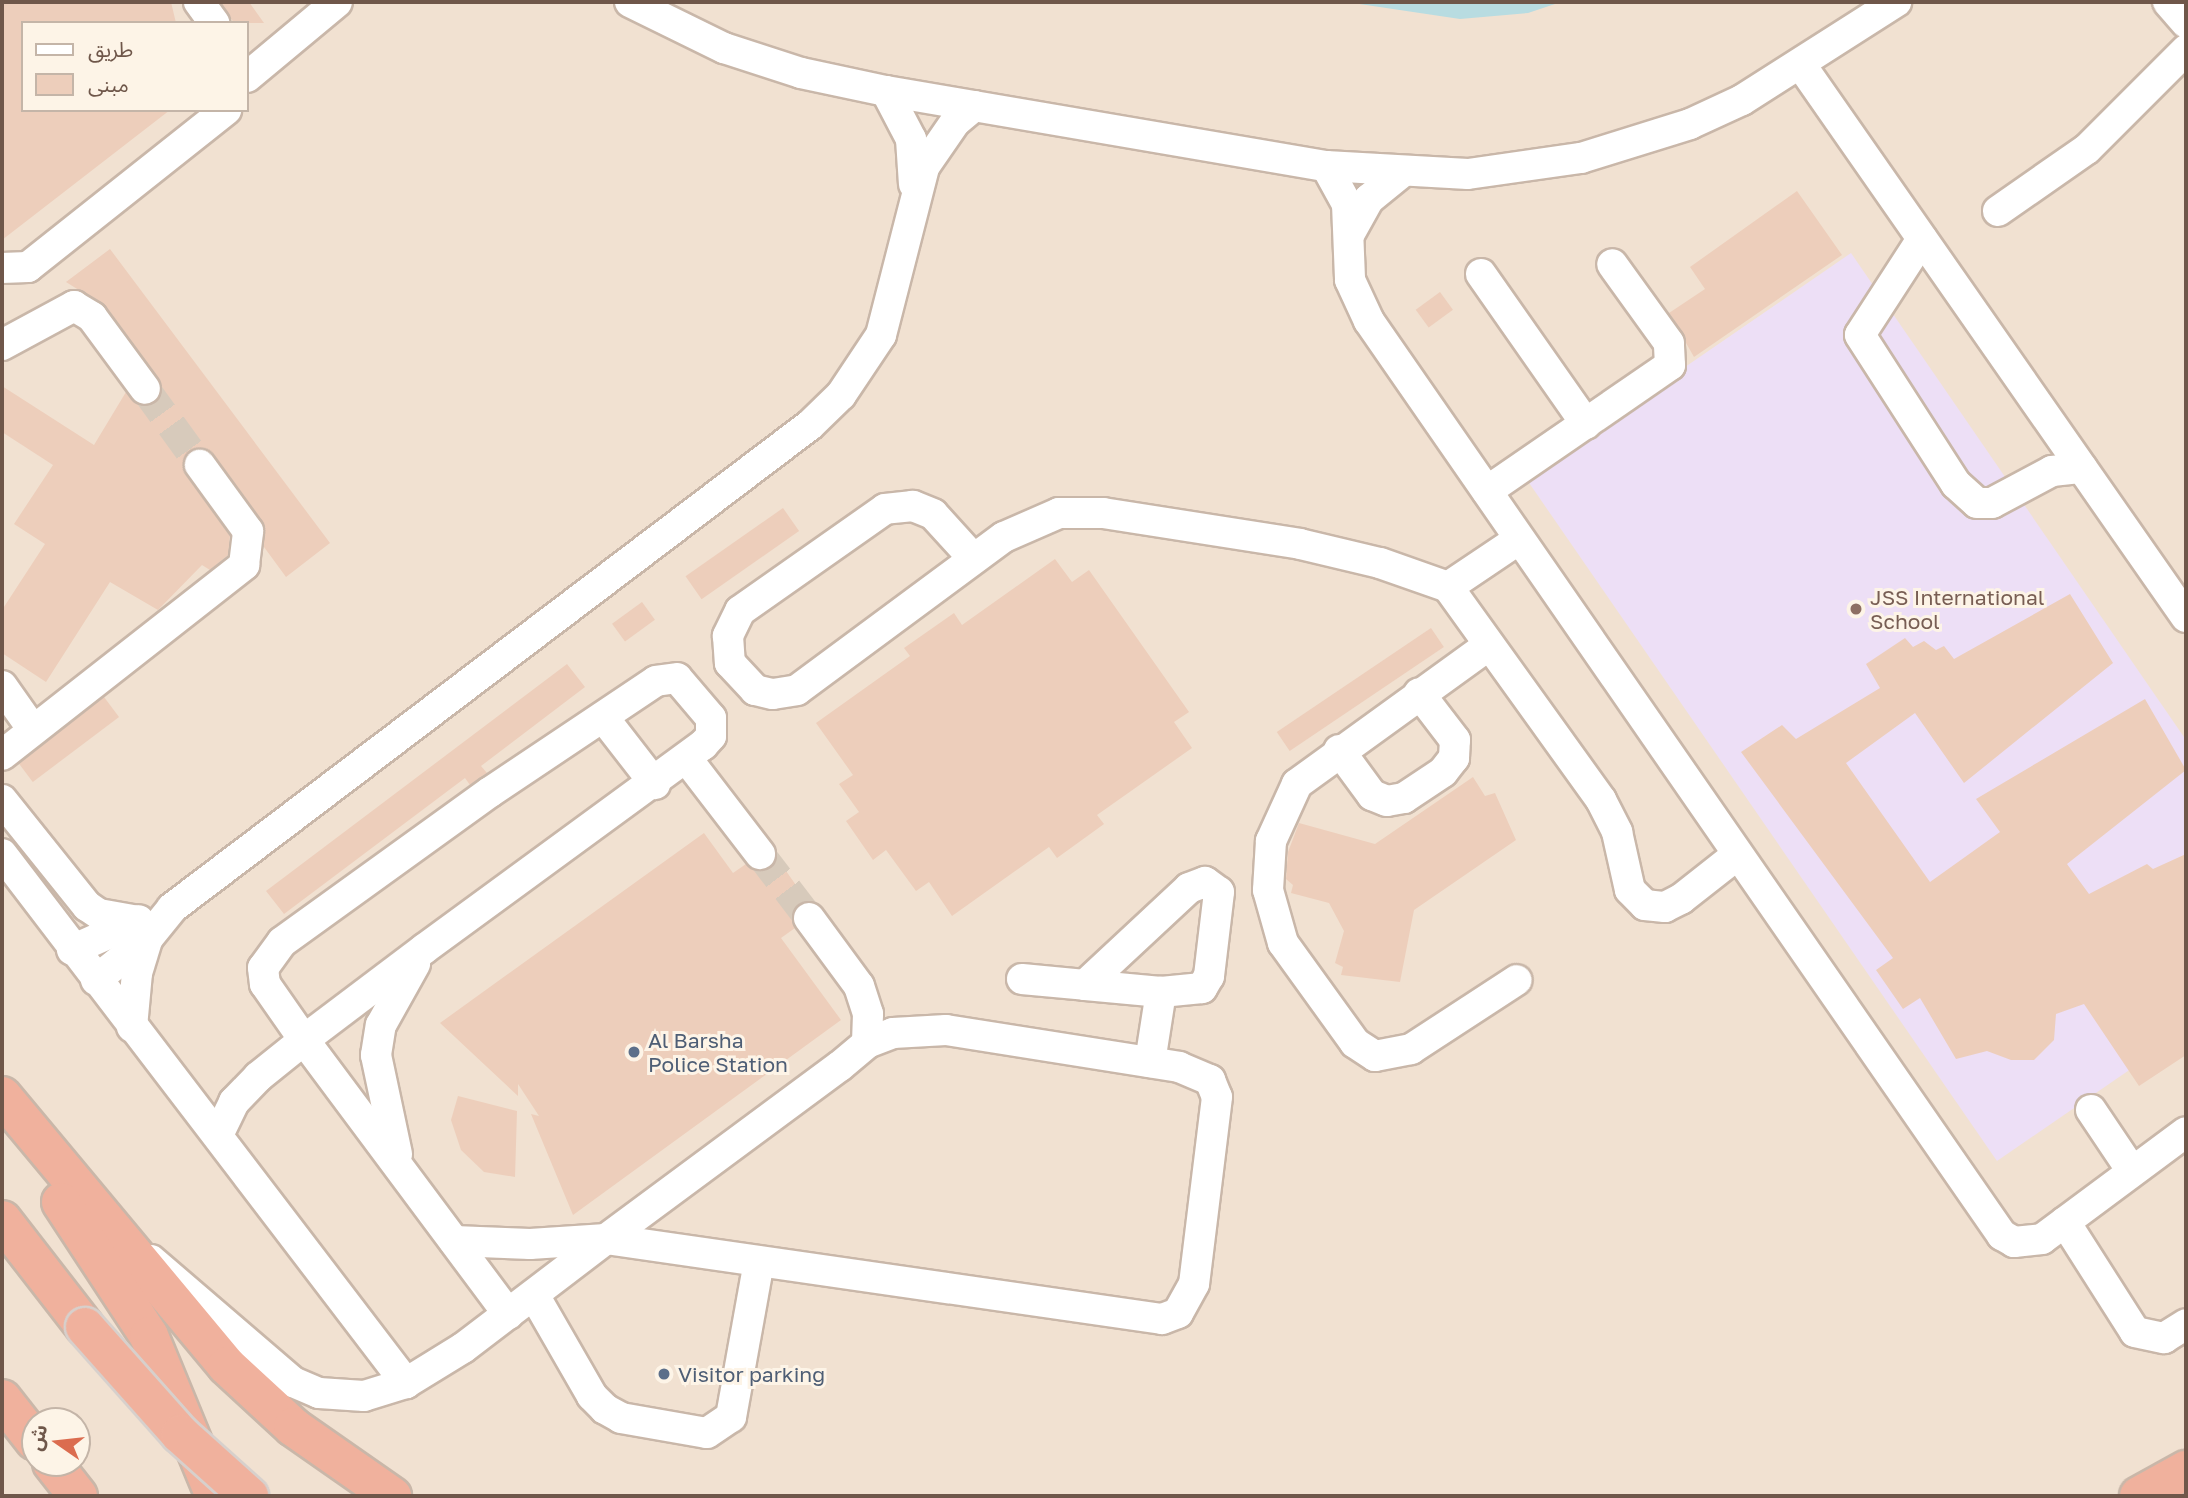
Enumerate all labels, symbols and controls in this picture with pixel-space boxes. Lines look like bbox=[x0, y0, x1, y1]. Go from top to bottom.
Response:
legend bbox=[21, 21, 248, 112]
text: طريق bbox=[88, 36, 133, 62]
text: مبنى bbox=[88, 71, 129, 97]
place label: JSS International School bbox=[1870, 584, 2045, 634]
marker: JSS International School bbox=[1848, 601, 1864, 617]
place label: Al Barsha Police Station bbox=[648, 1027, 788, 1077]
marker: Al Barsha Police Station bbox=[626, 1044, 642, 1060]
place label: Visitor parking bbox=[678, 1361, 825, 1387]
marker: Visitor parking bbox=[656, 1366, 672, 1382]
north arrow bbox=[21, 1407, 91, 1477]
text: ش bbox=[23, 1422, 51, 1453]

